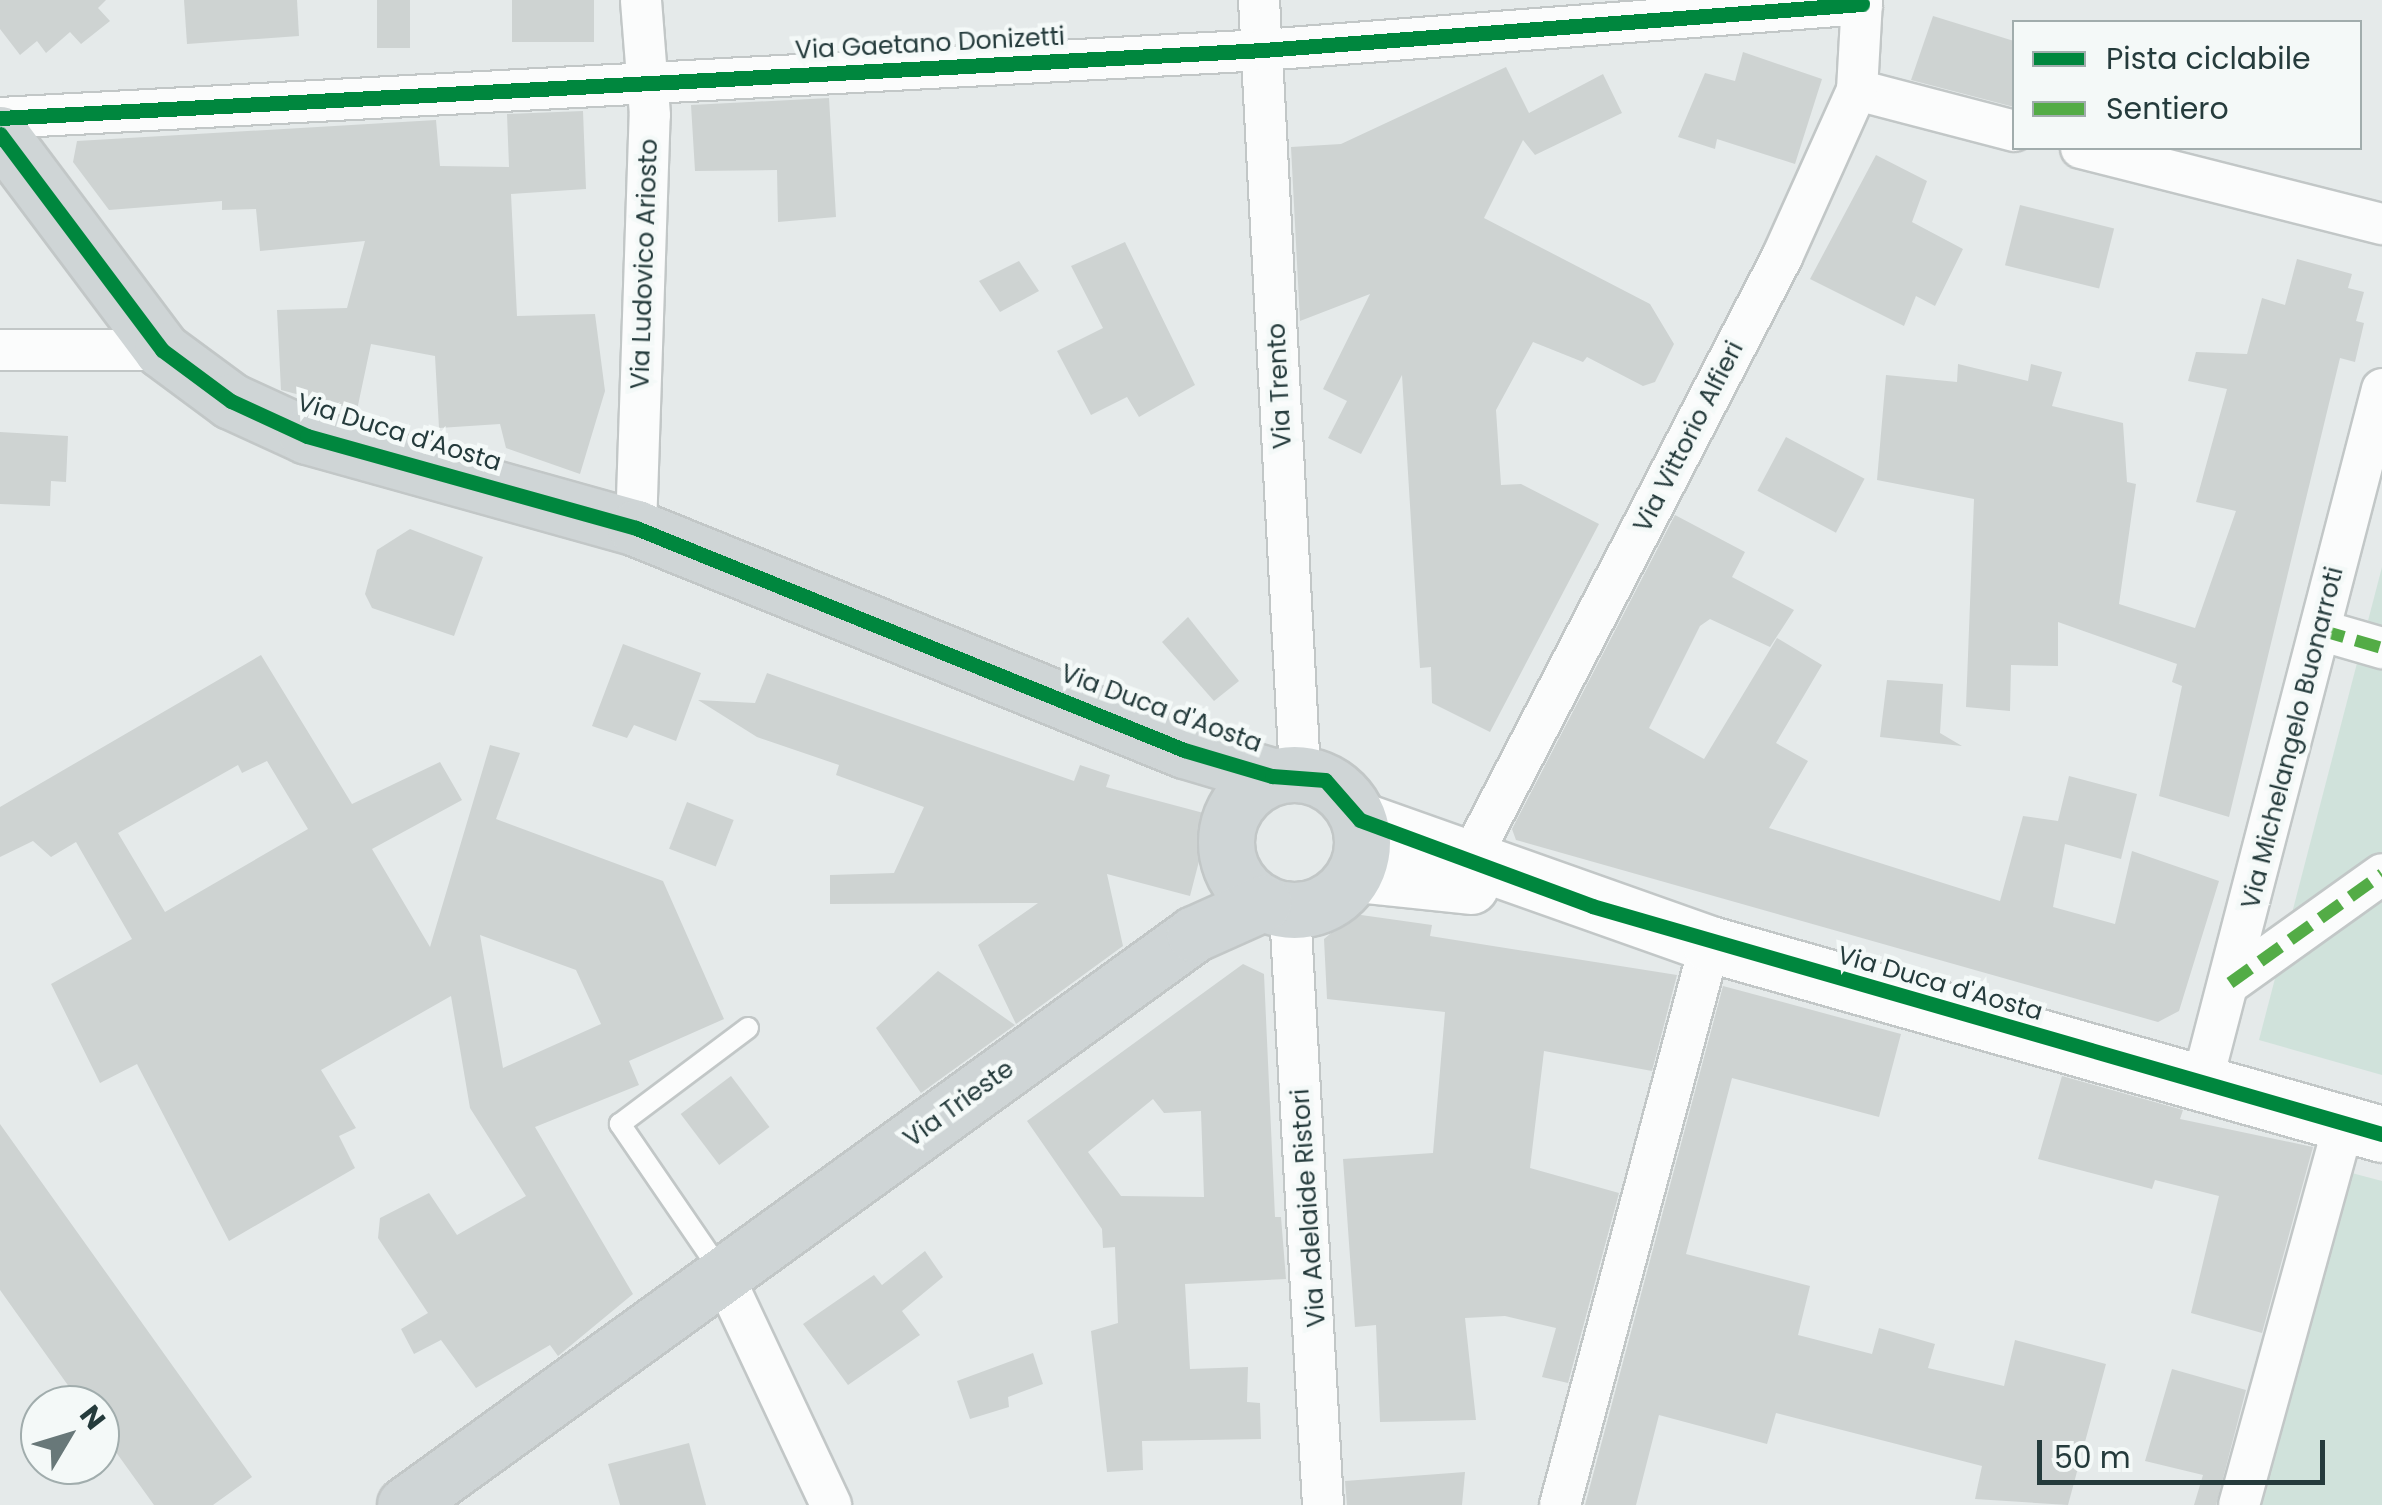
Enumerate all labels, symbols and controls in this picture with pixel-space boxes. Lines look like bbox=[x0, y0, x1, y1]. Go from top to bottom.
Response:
legend bbox=[2012, 20, 2362, 150]
street label: Via Gaetano Donizetti bbox=[794, 22, 1066, 66]
text: Pista ciclabile bbox=[2106, 37, 2311, 80]
text: Sentiero bbox=[2106, 87, 2229, 130]
street label: Via Ludovico Ariosto bbox=[626, 138, 664, 390]
street label: Via Trento bbox=[1262, 322, 1298, 450]
street label: Via Vittorio Alfieri bbox=[1628, 336, 1750, 538]
street label: Via Duca d'Aosta bbox=[293, 388, 505, 478]
street label: Via Michelangelo Buonarroti bbox=[2236, 564, 2350, 912]
street label: Via Duca d'Aosta bbox=[1056, 659, 1266, 759]
street label: Via Duca d'Aosta bbox=[1834, 940, 2046, 1028]
street label: Via Trieste bbox=[898, 1054, 1020, 1154]
street label: Via Adelaide Ristori bbox=[1286, 1088, 1332, 1328]
north arrow bbox=[20, 1385, 120, 1485]
text: N bbox=[71, 1397, 114, 1438]
scale bar bbox=[2042, 1420, 2330, 1482]
text: 50 m bbox=[2054, 1436, 2131, 1479]

